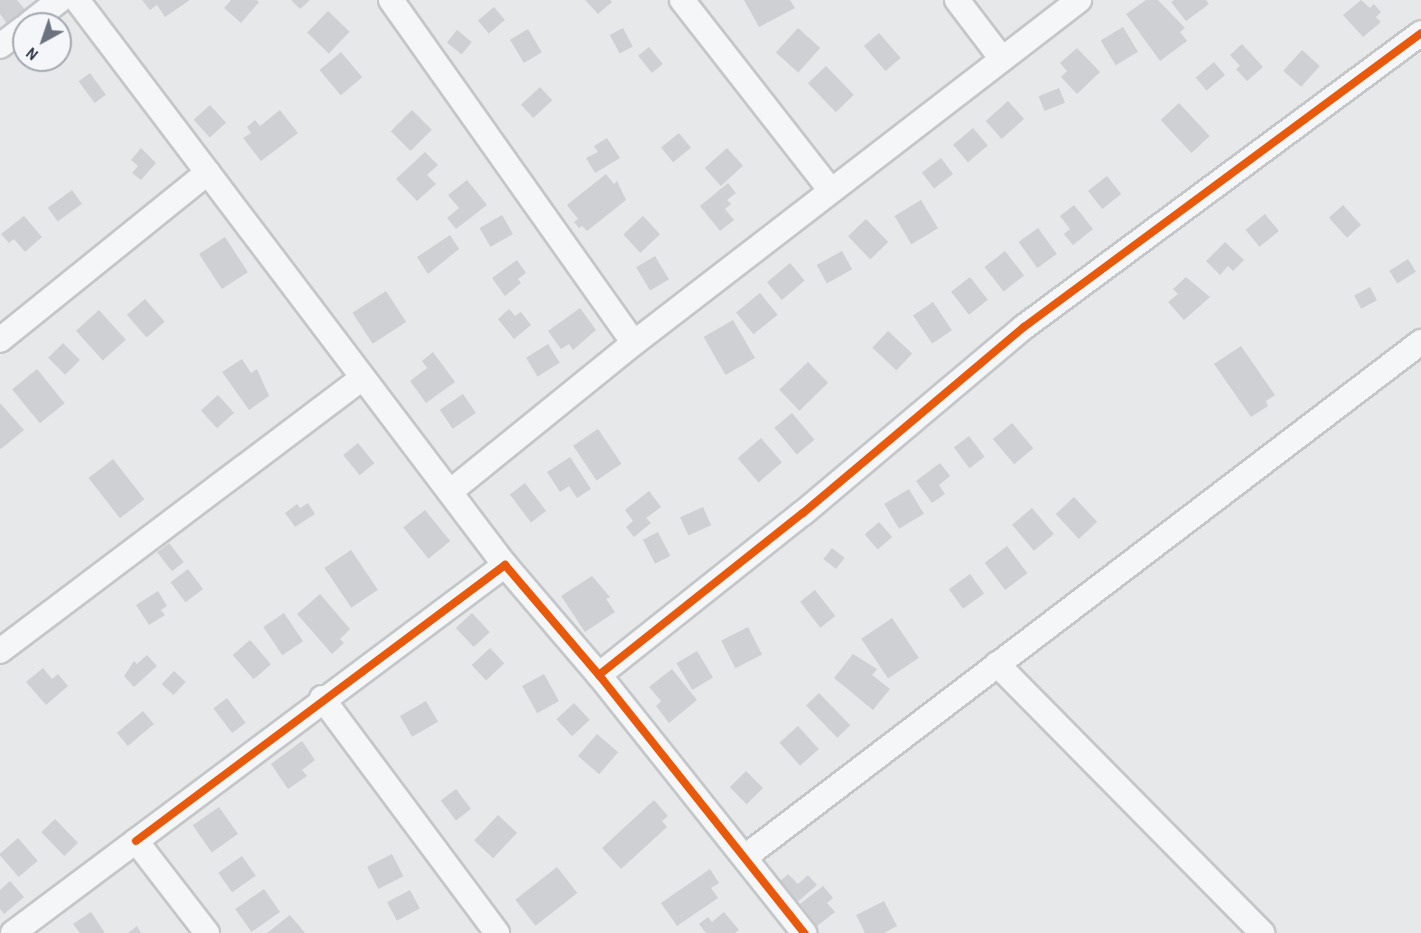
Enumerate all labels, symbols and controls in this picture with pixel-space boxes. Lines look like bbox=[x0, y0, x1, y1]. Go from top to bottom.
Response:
north arrow bbox=[12, 12, 72, 72]
text: N bbox=[21, 43, 42, 66]

